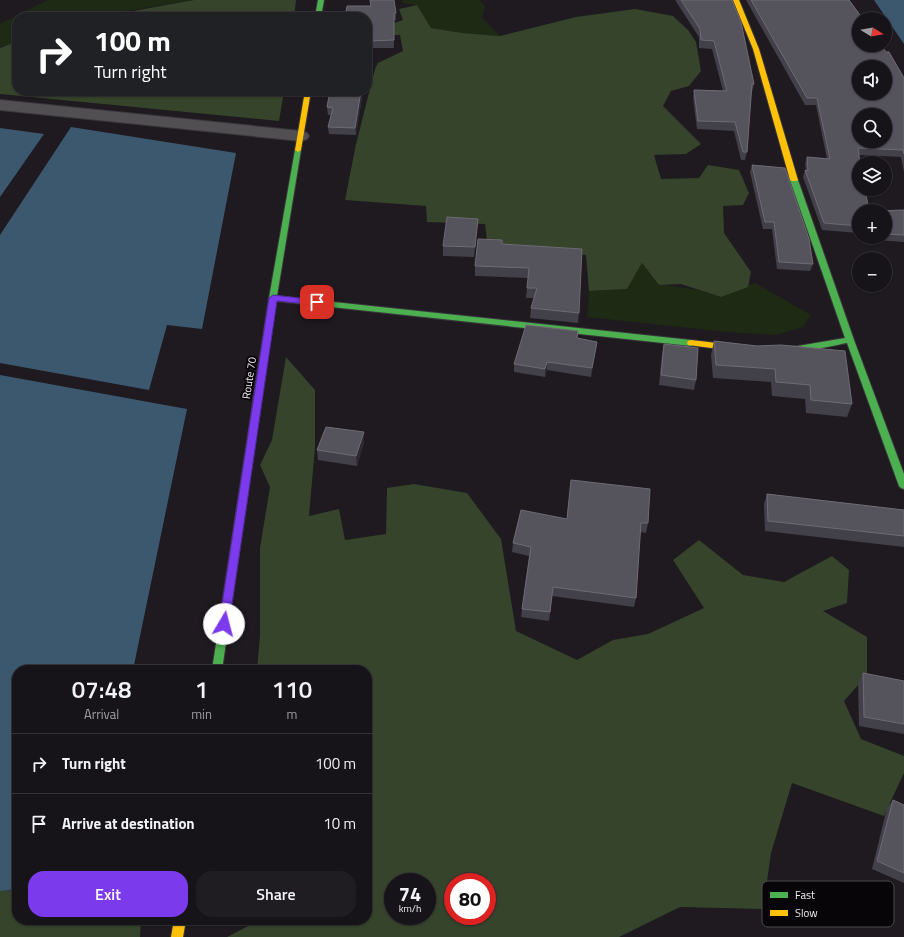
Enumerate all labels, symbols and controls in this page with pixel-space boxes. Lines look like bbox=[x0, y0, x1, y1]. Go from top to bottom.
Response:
north arrow bbox=[852, 12, 892, 52]
map controls bbox=[852, 12, 892, 292]
text: 100 m bbox=[94, 19, 171, 62]
icon: right bbox=[28, 28, 80, 80]
text: Turn right bbox=[94, 58, 167, 85]
button: sound bbox=[852, 60, 892, 100]
button: search bbox=[852, 108, 892, 148]
button: layers bbox=[852, 156, 892, 196]
button: + bbox=[852, 204, 892, 244]
button: − bbox=[852, 252, 892, 292]
pin bbox=[300, 285, 334, 319]
icon: arrive bbox=[306, 291, 328, 313]
street label: Route 70 bbox=[238, 356, 260, 400]
position arrow bbox=[203, 603, 245, 645]
text: 07:48 bbox=[72, 671, 131, 707]
text: 1 bbox=[195, 671, 208, 707]
text: 110 bbox=[272, 671, 312, 707]
text: Arrival bbox=[84, 704, 119, 724]
text: min bbox=[191, 704, 212, 724]
text: m bbox=[287, 704, 297, 724]
text: Turn right bbox=[62, 752, 126, 775]
text: 100 m bbox=[315, 752, 356, 775]
icon: right bbox=[28, 753, 50, 775]
text: Arrive at destination bbox=[62, 812, 195, 835]
text: 10 m bbox=[323, 812, 356, 835]
icon: arrive bbox=[28, 813, 50, 835]
button: Exit bbox=[28, 871, 188, 917]
button: Share bbox=[196, 871, 356, 917]
speed limit sign: 80 bbox=[444, 873, 496, 925]
text: 74 bbox=[399, 878, 421, 909]
legend bbox=[762, 881, 894, 927]
text: Fast bbox=[795, 887, 815, 903]
text: km/h bbox=[399, 901, 421, 916]
text: Slow bbox=[795, 905, 818, 921]

